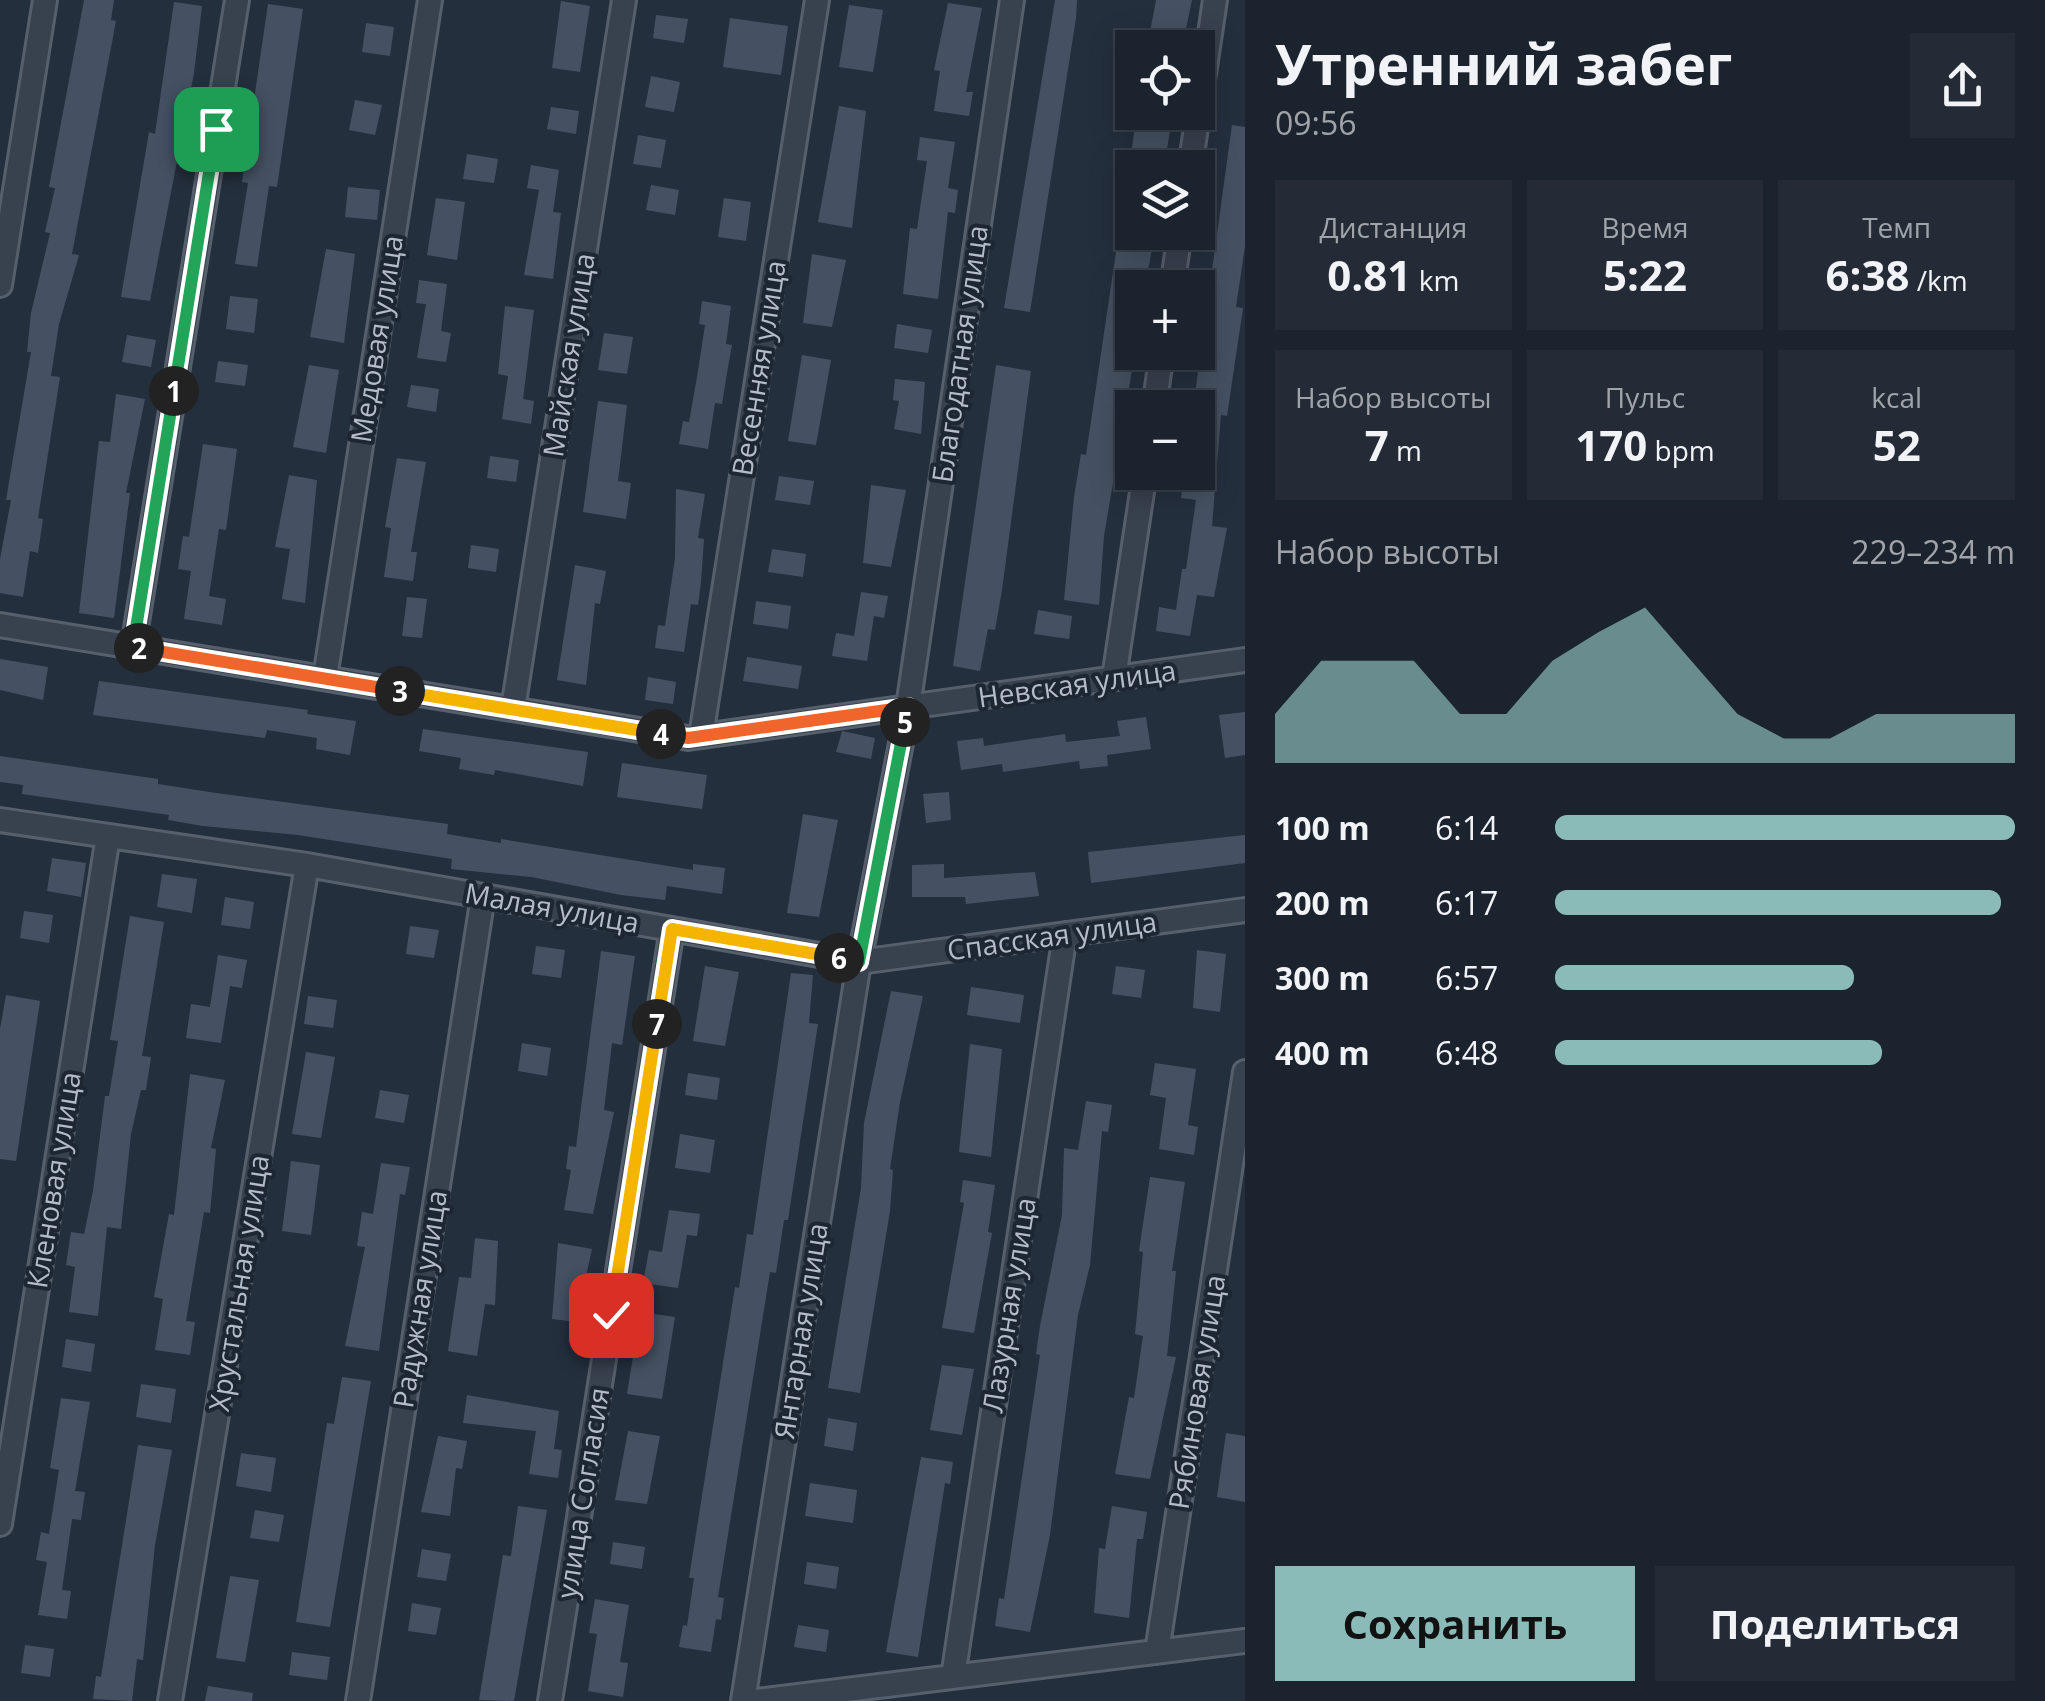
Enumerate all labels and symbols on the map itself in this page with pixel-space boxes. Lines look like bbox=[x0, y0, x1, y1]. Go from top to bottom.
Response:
pin bbox=[174, 87, 259, 172]
street label: Благодатная улица bbox=[922, 223, 996, 485]
street label: Медовая улица bbox=[341, 233, 411, 445]
street label: Майская улица bbox=[533, 250, 603, 459]
street label: Весенняя улица bbox=[722, 257, 794, 478]
pin: 1 bbox=[149, 366, 199, 416]
pin: 2 bbox=[114, 623, 164, 673]
street label: Невская улица bbox=[975, 650, 1178, 716]
pin: 3 bbox=[375, 666, 425, 716]
pin: 5 bbox=[880, 697, 930, 747]
pin: 4 bbox=[636, 709, 686, 759]
street label: Малая улица bbox=[462, 873, 642, 941]
street label: Спасская улица bbox=[945, 902, 1159, 969]
pin: 6 bbox=[814, 933, 864, 983]
pin: 7 bbox=[632, 999, 682, 1049]
street label: Кленовая улица bbox=[17, 1069, 89, 1291]
street label: Хрустальная улица bbox=[199, 1152, 277, 1414]
street label: Радужная улица bbox=[383, 1187, 455, 1411]
street label: Лазурная улица bbox=[972, 1195, 1044, 1415]
street label: Янтарная улица bbox=[764, 1220, 836, 1442]
street label: Рябиновая улица bbox=[1159, 1272, 1233, 1512]
pin bbox=[569, 1273, 654, 1358]
street label: улица Согласия bbox=[547, 1385, 617, 1601]

